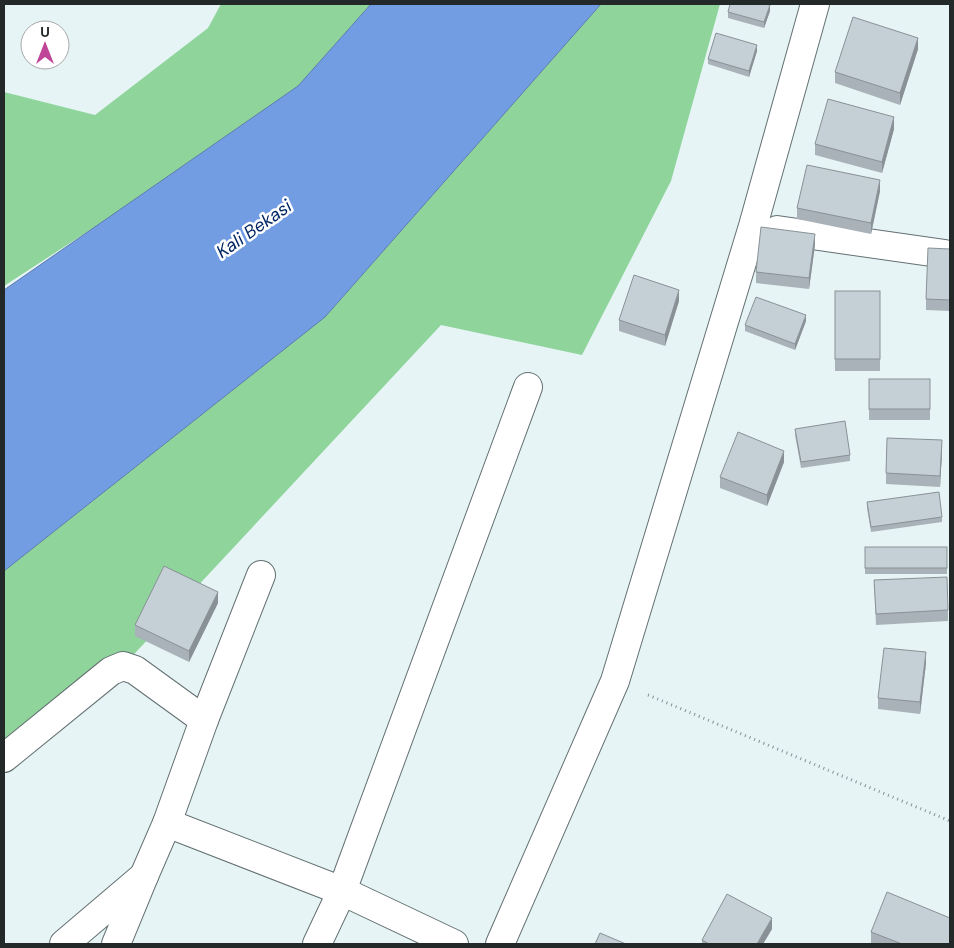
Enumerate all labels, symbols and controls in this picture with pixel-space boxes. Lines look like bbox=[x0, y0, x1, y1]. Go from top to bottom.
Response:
north arrow bbox=[20, 20, 70, 70]
text: U bbox=[40, 23, 50, 41]
water label: Kali Bekasi bbox=[212, 194, 297, 264]

